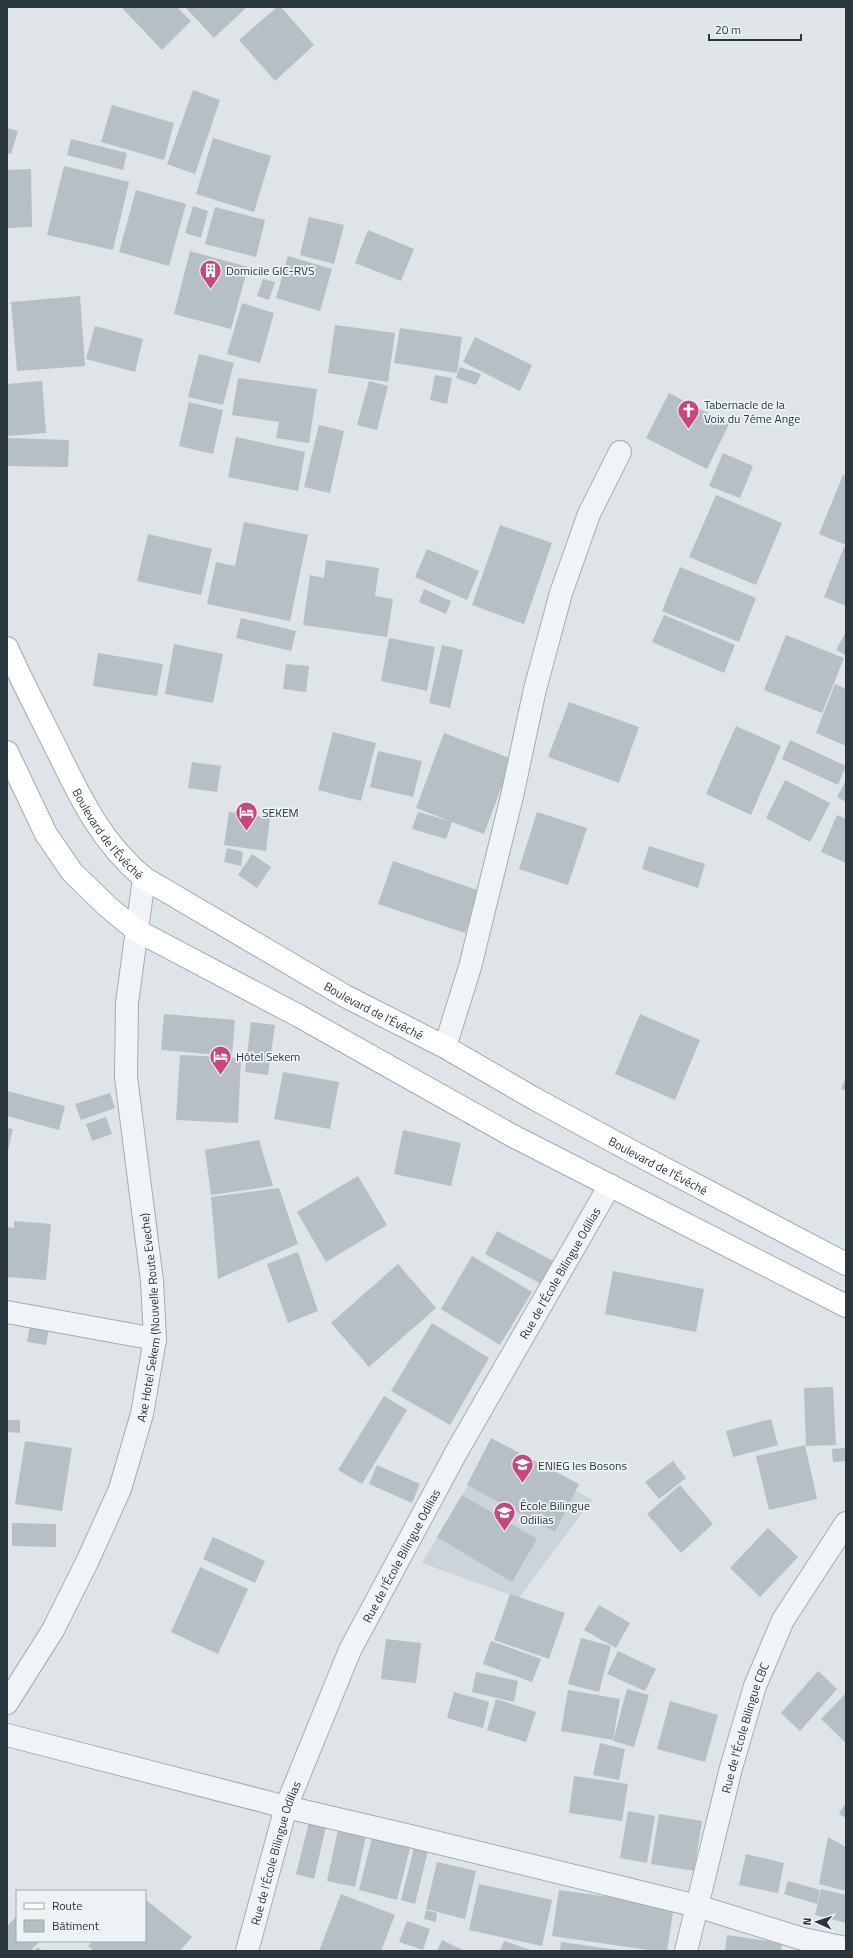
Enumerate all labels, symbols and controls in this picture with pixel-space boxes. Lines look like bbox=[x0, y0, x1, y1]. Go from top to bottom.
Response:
scale bar bbox=[709, 16, 801, 42]
text: 20 m bbox=[715, 20, 741, 39]
building icon: Domicile GIC-RVS bbox=[198, 257, 224, 290]
place label: Domicile GIC-RVS bbox=[226, 261, 315, 280]
place label: Tabernacle de la Voix du 7éme Ange bbox=[704, 395, 800, 428]
church icon: Tabernacle de la Voix du 7éme Ange bbox=[675, 398, 701, 431]
street label: Boulevard de l'Évêché bbox=[68, 785, 148, 883]
hotel icon: SEKEM bbox=[234, 799, 260, 832]
place label: SEKEM bbox=[262, 803, 299, 822]
street label: Boulevard de l'Évêché bbox=[321, 976, 427, 1044]
hotel icon: Hôtel Sekem bbox=[208, 1043, 234, 1076]
place label: Hôtel Sekem bbox=[236, 1047, 300, 1066]
street label: Boulevard de l'Évêché bbox=[605, 1131, 711, 1199]
street label: Rue de l'École Bilingue Odilias bbox=[514, 1203, 605, 1343]
street label: Axe Hotel Sekem (Nouvelle Route Eveche) bbox=[131, 1212, 165, 1424]
school or university icon: ENIEG les Bosons bbox=[510, 1452, 536, 1485]
place label: ENIEG les Bosons bbox=[538, 1456, 627, 1475]
street label: Rue de l'École Bilingue Odilias bbox=[357, 1485, 445, 1626]
place label: École Bilingue Odilias bbox=[520, 1496, 590, 1529]
school or university icon: École Bilingue Odilias bbox=[491, 1499, 517, 1532]
street label: Rue de l'École Bilingue CBC bbox=[716, 1659, 774, 1795]
street label: Rue de l'École Bilingue Odilias bbox=[245, 1778, 305, 1927]
legend bbox=[16, 1890, 146, 1942]
text: Route bbox=[52, 1896, 82, 1915]
north arrow bbox=[797, 1902, 837, 1942]
text: Bâtiment bbox=[52, 1916, 100, 1935]
text: N bbox=[799, 1917, 815, 1926]

